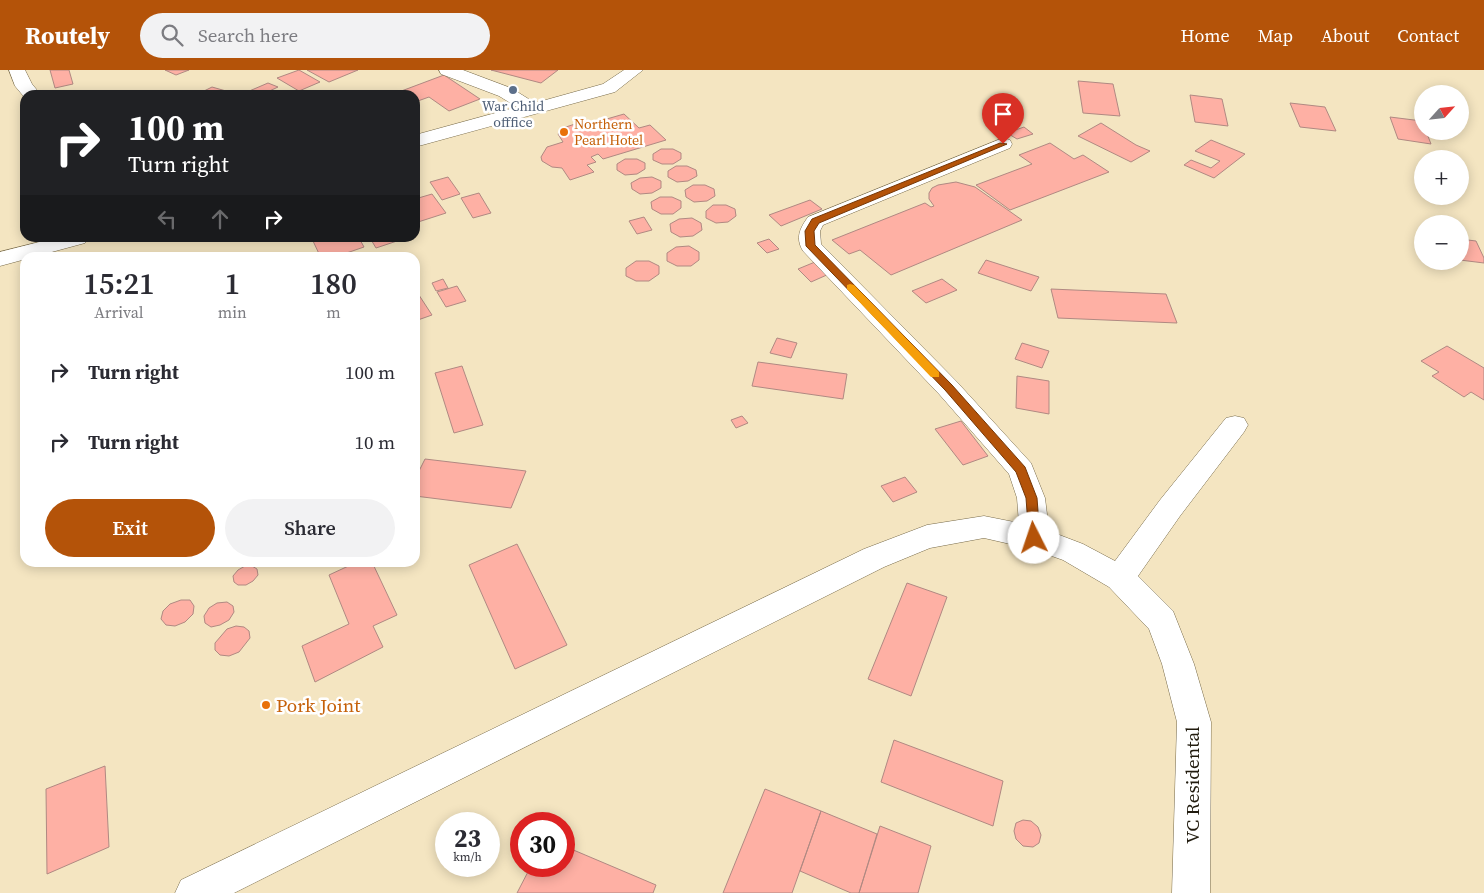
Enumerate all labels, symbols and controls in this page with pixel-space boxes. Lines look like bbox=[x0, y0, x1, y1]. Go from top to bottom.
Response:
search box bbox=[140, 13, 490, 58]
text: Routely bbox=[25, 19, 110, 52]
icon: search bbox=[158, 21, 186, 49]
text: Search here bbox=[198, 22, 298, 48]
text: Home bbox=[1181, 23, 1230, 48]
text: Map bbox=[1258, 23, 1293, 48]
text: About bbox=[1321, 23, 1369, 48]
text: Contact bbox=[1397, 23, 1459, 48]
marker: War Child offfice bbox=[507, 84, 519, 96]
north arrow bbox=[1414, 85, 1469, 140]
map controls bbox=[1414, 85, 1469, 270]
pin bbox=[982, 93, 1024, 144]
place label: War Child offfice bbox=[482, 96, 544, 132]
icon: arrive bbox=[989, 100, 1017, 128]
text: 100 m bbox=[128, 104, 224, 152]
icon: right bbox=[45, 110, 110, 175]
place label: Northern Pearl Hotel bbox=[574, 114, 643, 150]
marker: Northern Pearl Hotel bbox=[558, 126, 570, 138]
text: Turn right bbox=[128, 149, 229, 179]
button: + bbox=[1414, 150, 1469, 205]
icon: left bbox=[153, 205, 181, 233]
icon: ahead bbox=[206, 205, 234, 233]
icon: right bbox=[259, 205, 287, 233]
button: − bbox=[1414, 215, 1469, 270]
text: 15:21 bbox=[83, 263, 155, 304]
text: 1 bbox=[224, 263, 240, 304]
text: 180 bbox=[310, 263, 357, 304]
text: Arrival bbox=[94, 301, 144, 323]
text: min bbox=[218, 301, 247, 323]
text: m bbox=[326, 301, 341, 323]
icon: right bbox=[45, 358, 73, 386]
text: Turn right bbox=[88, 359, 179, 385]
text: 100 m bbox=[345, 359, 395, 385]
icon: right bbox=[45, 428, 73, 456]
text: Turn right bbox=[88, 429, 179, 455]
text: 10 m bbox=[354, 429, 395, 455]
button: Exit bbox=[45, 499, 215, 557]
button: Share bbox=[225, 499, 395, 557]
position arrow bbox=[1007, 511, 1059, 563]
place label: Pork Joint bbox=[276, 692, 361, 718]
marker: Pork Joint bbox=[260, 699, 272, 711]
street label: VC Residental bbox=[1179, 726, 1205, 844]
speed limit sign: 30 bbox=[510, 812, 575, 877]
text: 23 bbox=[454, 821, 481, 855]
text: km/h bbox=[453, 849, 482, 865]

